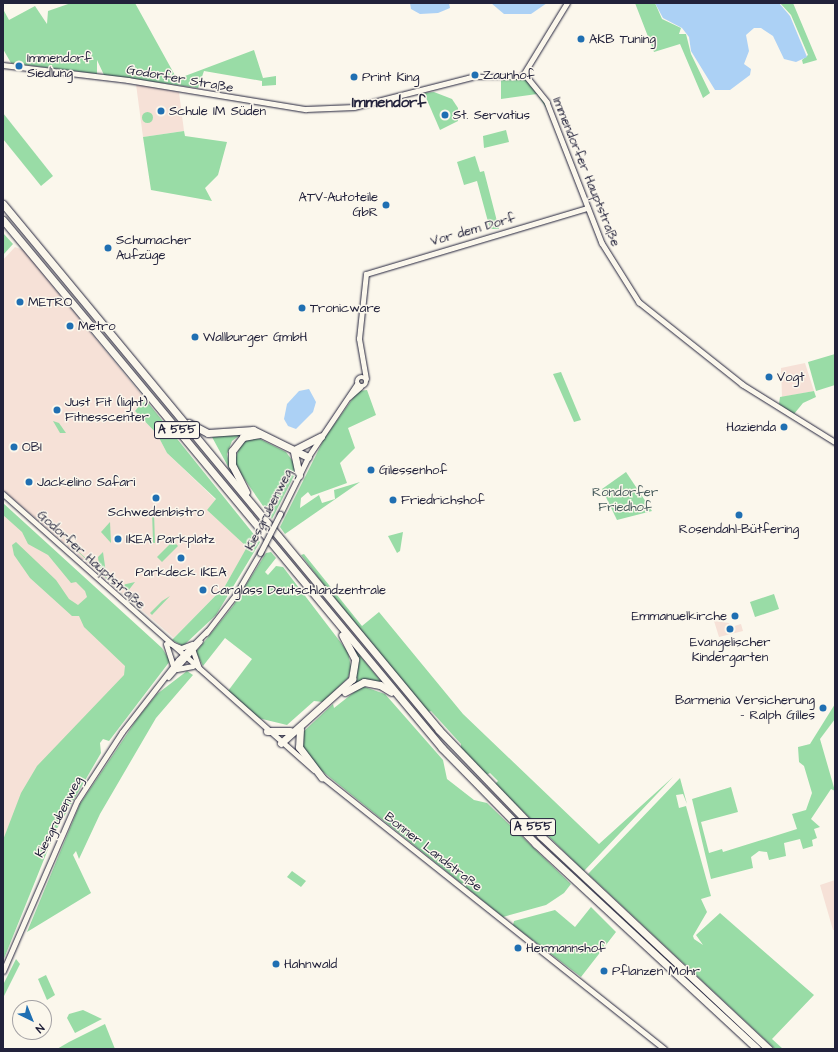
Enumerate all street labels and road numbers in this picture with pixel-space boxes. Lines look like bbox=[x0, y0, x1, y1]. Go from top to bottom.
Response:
street label: Godorfer Straße bbox=[125, 62, 235, 96]
street label: Immendorfer Hauptstraße bbox=[549, 95, 623, 249]
street label: Vor dem Dorf bbox=[429, 210, 517, 250]
road number: A 555 bbox=[154, 420, 200, 440]
street label: Kiesgrubenweg bbox=[242, 467, 296, 553]
street label: Godorfer Hauptstraße bbox=[34, 507, 148, 613]
street label: Kiesgrubenweg bbox=[32, 774, 86, 860]
street label: Bonner Landstraße bbox=[381, 809, 485, 895]
road number: A 555 bbox=[510, 817, 556, 837]

